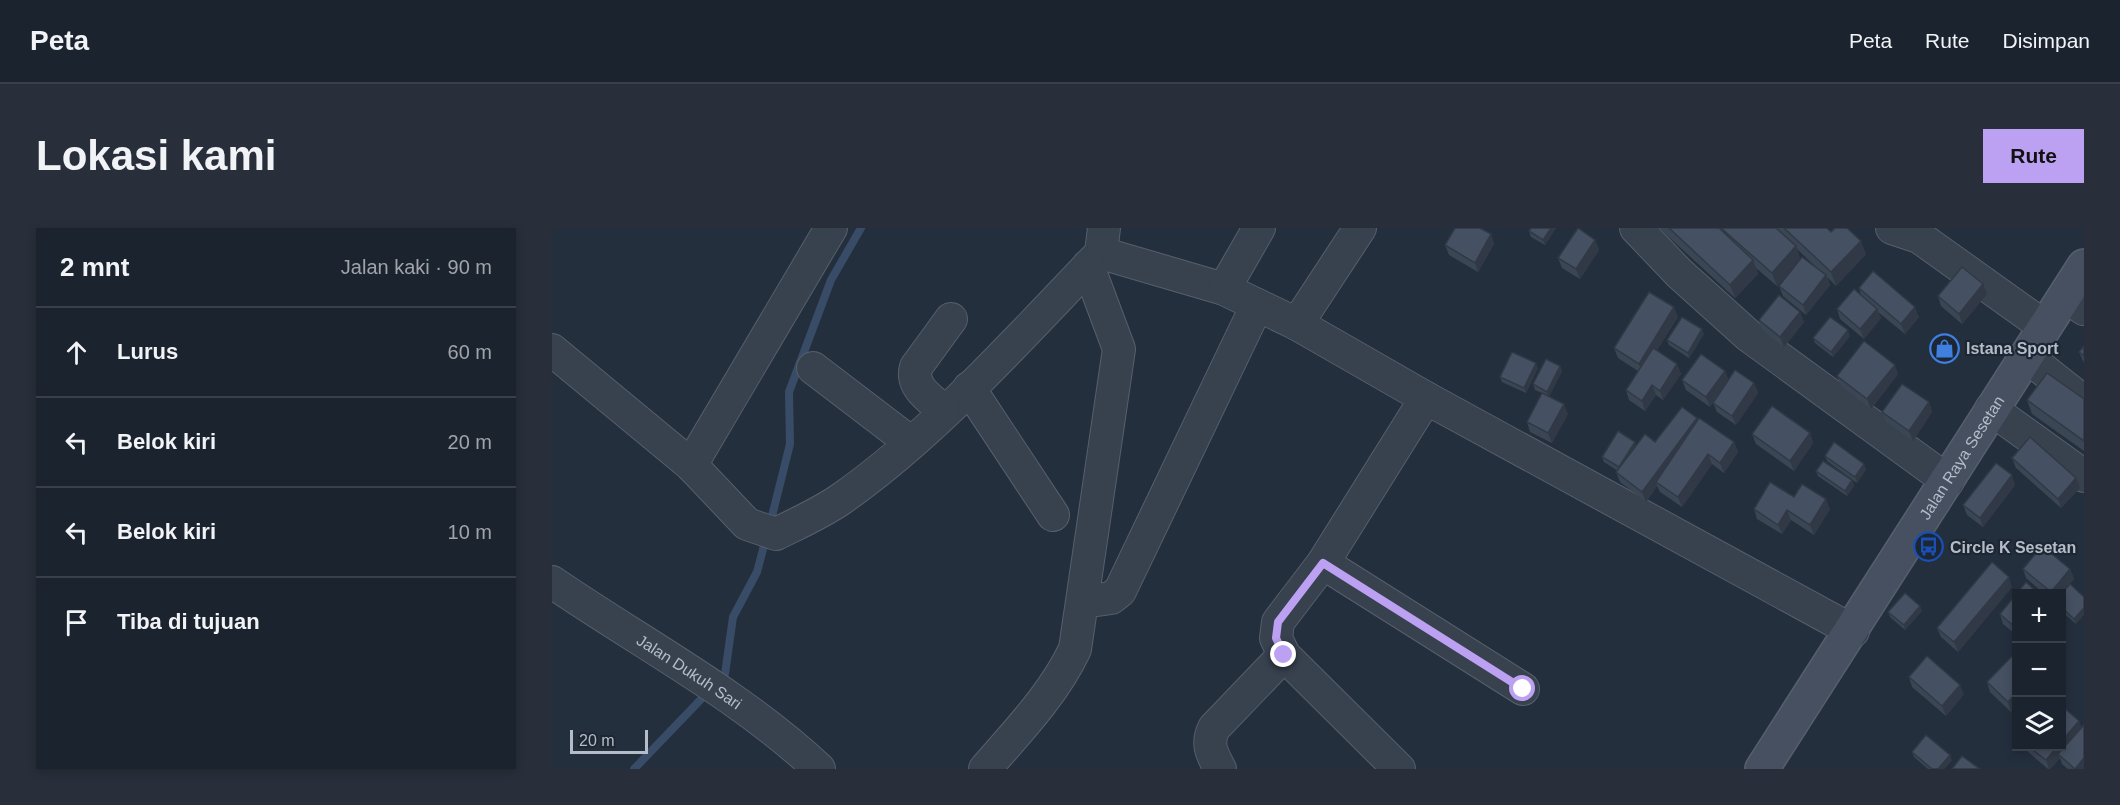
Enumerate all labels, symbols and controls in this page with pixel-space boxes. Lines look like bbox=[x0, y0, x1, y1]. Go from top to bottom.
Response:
text: Peta bbox=[30, 25, 89, 56]
text: Peta bbox=[1849, 29, 1892, 52]
text: Rute bbox=[1925, 29, 1969, 52]
text: Disimpan bbox=[2002, 29, 2090, 52]
button: Rute bbox=[1983, 129, 2084, 183]
text: Lokasi kami bbox=[36, 132, 276, 179]
text: 2 mnt bbox=[60, 252, 129, 282]
text: Jalan kaki · 90 m bbox=[341, 256, 492, 278]
shop icon: Istana Sport bbox=[1929, 332, 1961, 364]
icon: ahead bbox=[60, 336, 93, 369]
text: Lurus bbox=[117, 339, 178, 364]
place label: Istana Sport bbox=[1966, 340, 2059, 357]
text: 60 m bbox=[448, 341, 492, 363]
street label: Jalan Raya Sesetan bbox=[1916, 392, 2007, 522]
icon: left bbox=[60, 426, 93, 459]
text: Belok kiri bbox=[117, 429, 216, 454]
text: 20 m bbox=[448, 431, 492, 453]
icon: left bbox=[60, 516, 93, 549]
text: Belok kiri bbox=[117, 519, 216, 544]
text: 10 m bbox=[448, 521, 492, 543]
bus stop icon: Circle K Sesetan bbox=[1913, 531, 1945, 563]
place label: Circle K Sesetan bbox=[1950, 539, 2076, 556]
map controls bbox=[2012, 589, 2066, 751]
button: + bbox=[2012, 589, 2066, 643]
icon: arrive bbox=[60, 606, 93, 639]
text: Tiba di tujuan bbox=[117, 609, 260, 634]
street label: Jalan Dukuh Sari bbox=[634, 631, 745, 712]
route end bbox=[1270, 641, 1296, 667]
button: − bbox=[2012, 643, 2066, 697]
route start bbox=[1509, 675, 1535, 701]
button: layers bbox=[2012, 697, 2066, 751]
scale bar bbox=[570, 727, 648, 754]
text: 20 m bbox=[579, 732, 615, 749]

